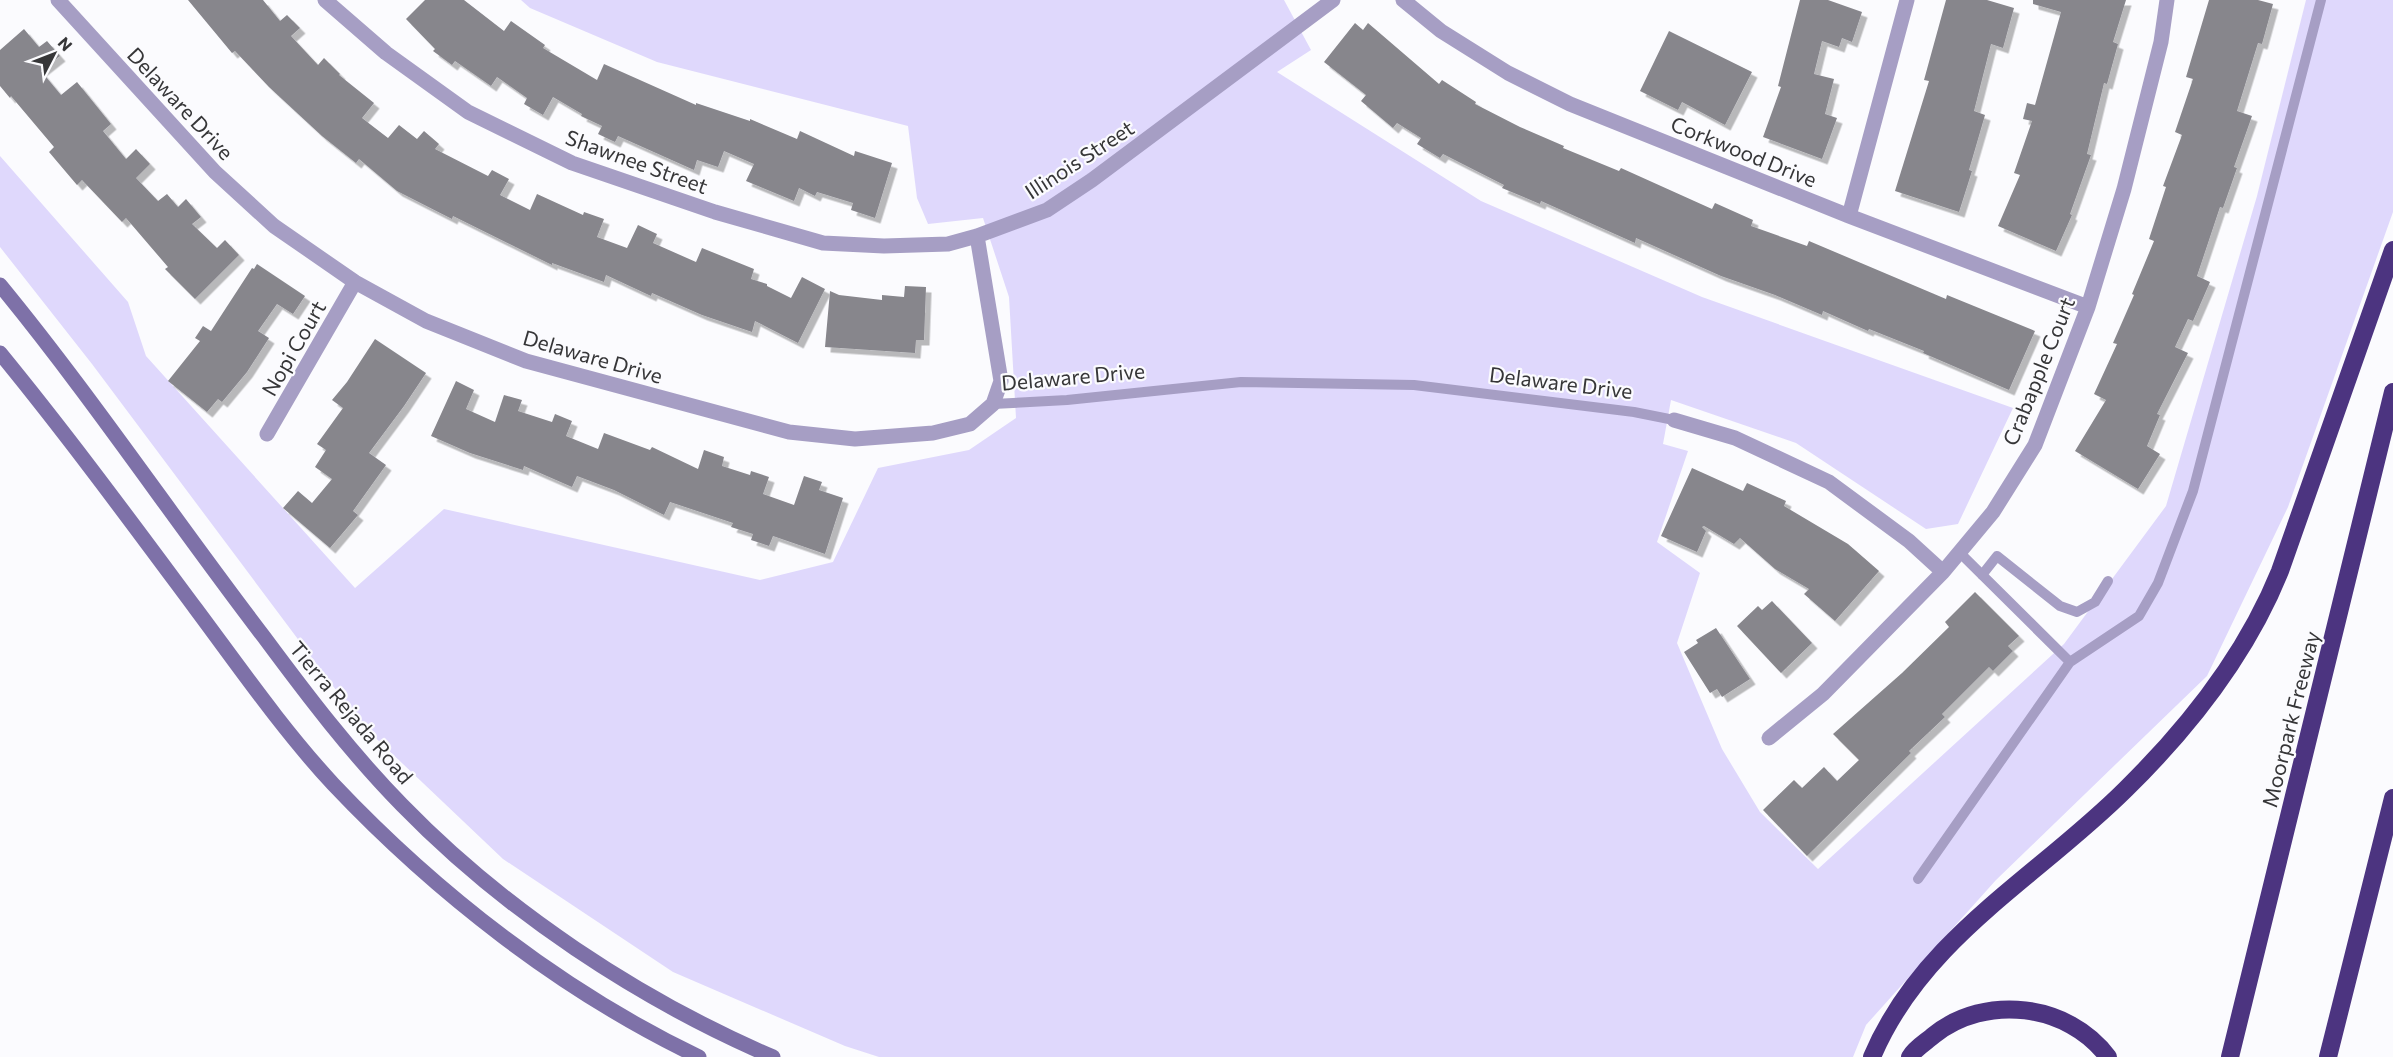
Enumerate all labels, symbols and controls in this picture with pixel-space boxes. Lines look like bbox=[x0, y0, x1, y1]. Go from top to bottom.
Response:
north arrow bbox=[24, 24, 84, 84]
text: N bbox=[54, 33, 77, 54]
street label: Delaware Drive bbox=[123, 42, 239, 164]
street label: Corkwood Drive bbox=[1667, 110, 1821, 192]
street label: Illinois Street bbox=[1020, 115, 1138, 203]
street label: Shawnee Street bbox=[562, 124, 712, 198]
street label: Crabapple Court bbox=[1997, 293, 2079, 449]
street label: Nopi Court bbox=[256, 296, 330, 400]
street label: Delaware Drive bbox=[520, 324, 666, 388]
street label: Delaware Drive bbox=[1000, 357, 1146, 395]
street label: Delaware Drive bbox=[1488, 361, 1634, 403]
street label: Moorpark Freeway bbox=[2256, 628, 2324, 810]
street label: Tierra Rejada Road bbox=[285, 636, 419, 788]

